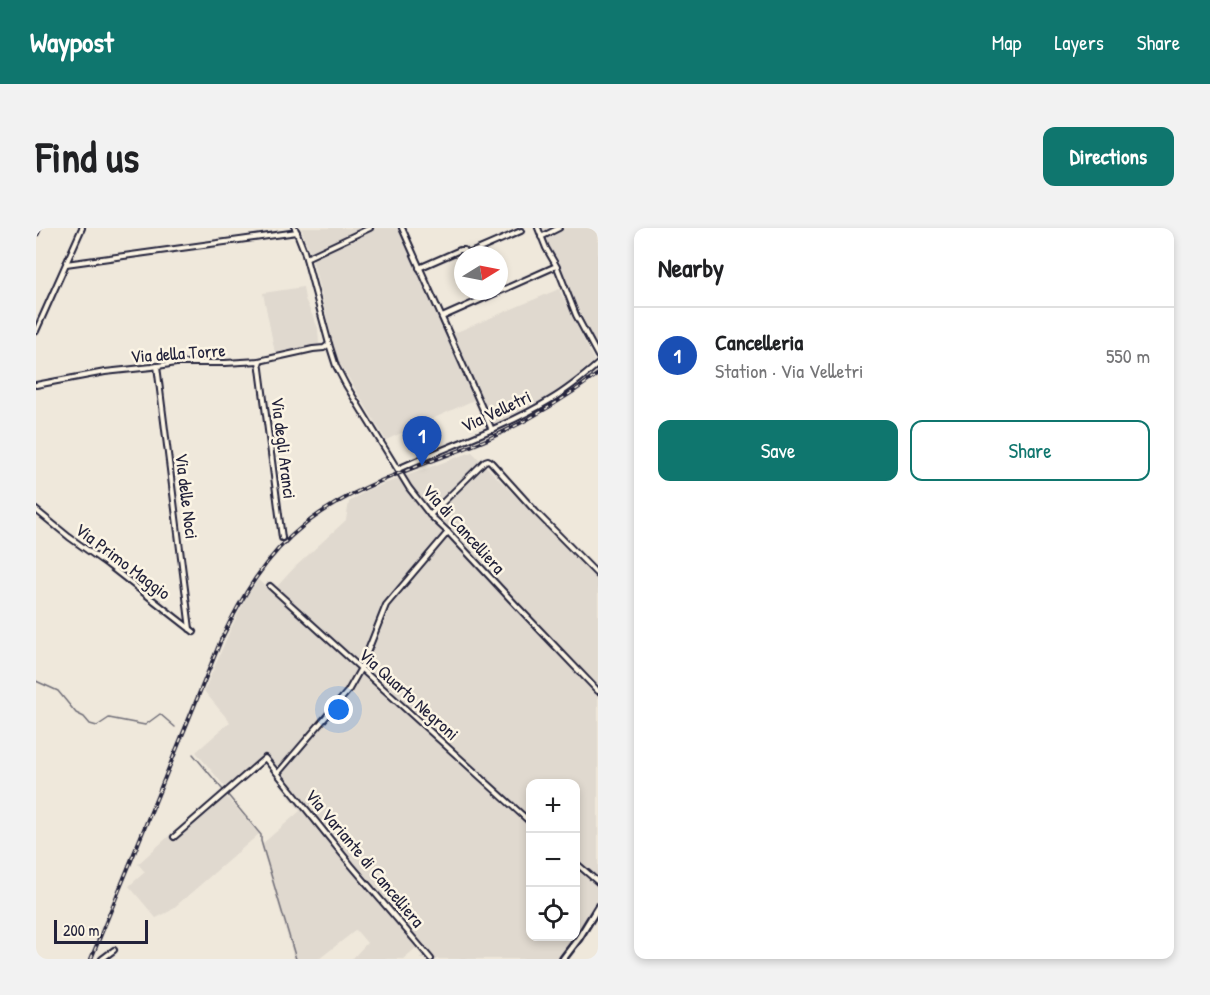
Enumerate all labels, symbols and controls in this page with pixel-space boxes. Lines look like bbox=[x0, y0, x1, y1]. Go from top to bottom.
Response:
text: Waypost bbox=[30, 23, 114, 61]
text: Map bbox=[992, 28, 1021, 57]
text: Layers bbox=[1054, 28, 1104, 57]
text: Share bbox=[1137, 28, 1180, 57]
button: Directions bbox=[1043, 127, 1174, 186]
text: Find us bbox=[36, 128, 139, 185]
north arrow bbox=[454, 246, 508, 300]
text: Nearby bbox=[658, 250, 724, 285]
text: Cancelleria bbox=[715, 327, 803, 357]
street label: Via della Torre bbox=[130, 337, 226, 369]
text: 1 bbox=[674, 342, 681, 369]
text: 550 m bbox=[1106, 342, 1150, 369]
text: Station · Via Velletri bbox=[715, 357, 864, 384]
street label: Via Velletri bbox=[457, 384, 535, 438]
street label: Via degli Aranci bbox=[265, 396, 303, 500]
pin: 1 bbox=[402, 416, 442, 466]
button: Save bbox=[658, 420, 898, 481]
button: Share bbox=[910, 420, 1150, 481]
street label: Via delle Noci bbox=[169, 452, 205, 540]
street label: Via di Cancelliera bbox=[417, 479, 511, 579]
street label: Via Primo Maggio bbox=[70, 517, 176, 605]
street label: Via Quarto Negroni bbox=[353, 642, 465, 746]
your location bbox=[324, 695, 353, 724]
map controls bbox=[526, 779, 580, 941]
button: + bbox=[526, 779, 580, 833]
street label: Via Variante di Cancelliera bbox=[300, 784, 430, 932]
button: − bbox=[526, 833, 580, 887]
button: locate bbox=[526, 887, 580, 941]
scale bar bbox=[54, 917, 148, 944]
text: 200 m bbox=[63, 919, 99, 941]

